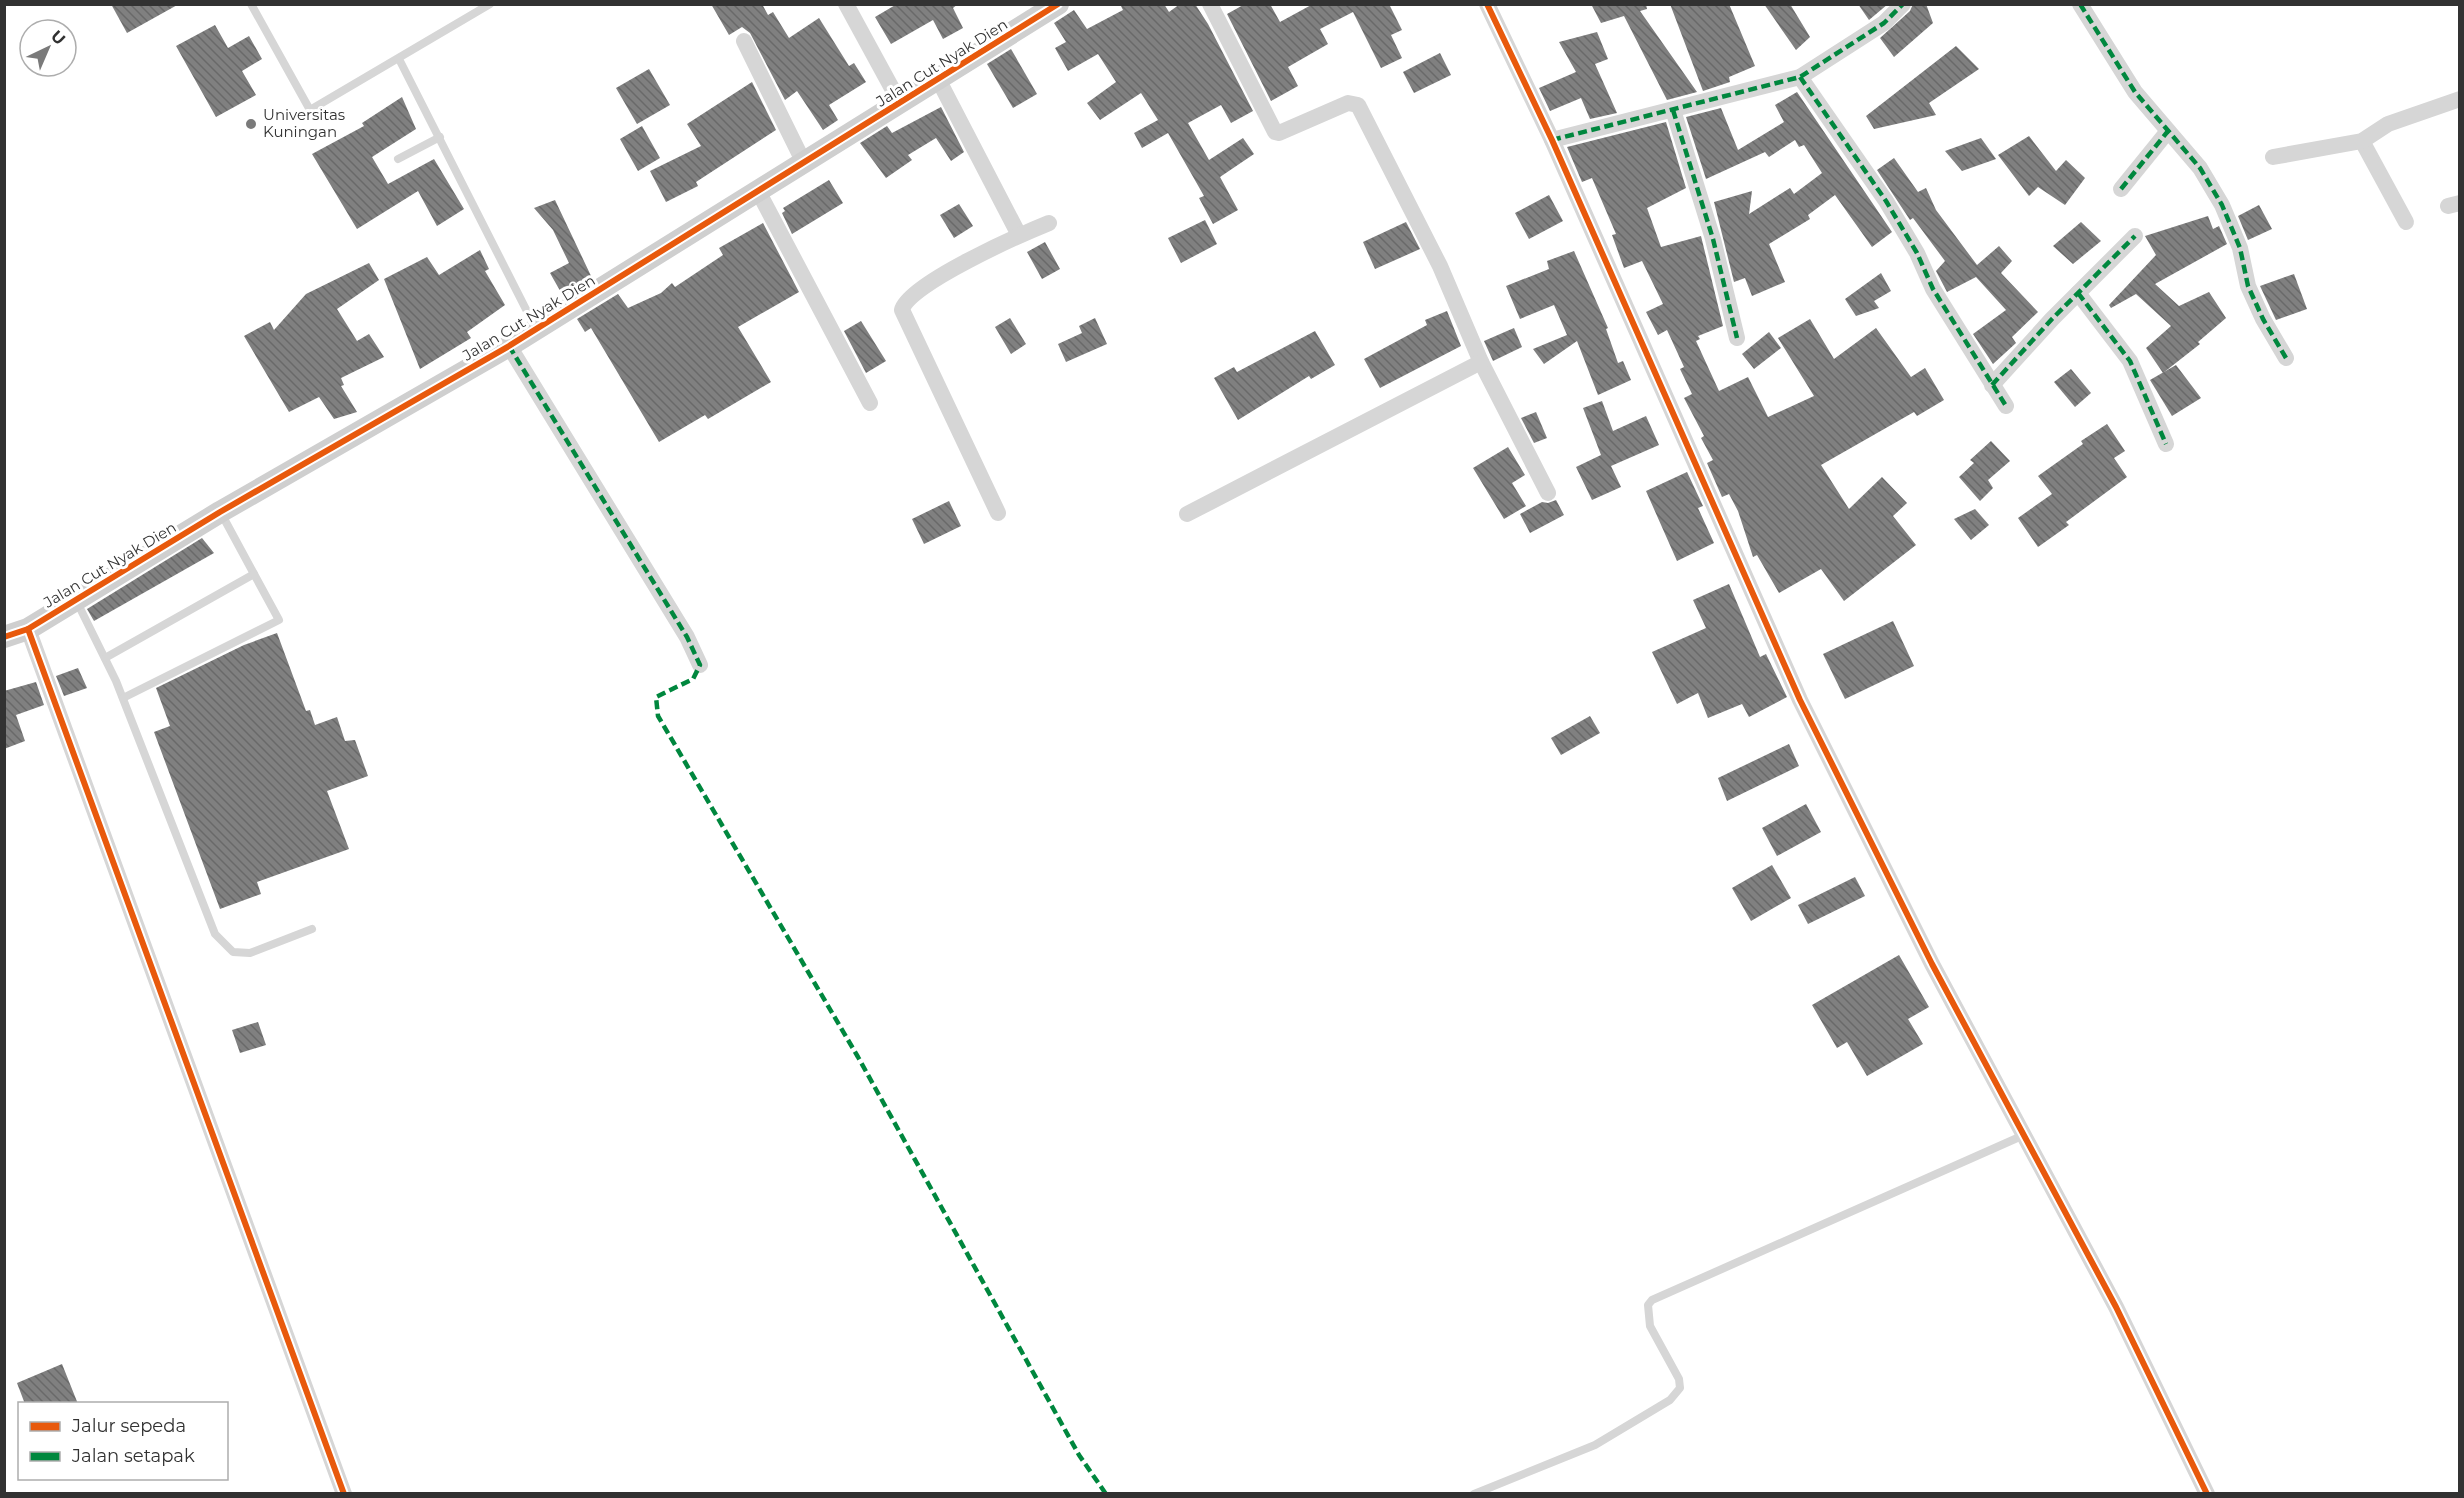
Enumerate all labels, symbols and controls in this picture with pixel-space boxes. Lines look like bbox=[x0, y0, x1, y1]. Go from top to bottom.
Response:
street label: Jalan Cut Nyak Dien bbox=[872, 14, 1011, 111]
north arrow bbox=[18, 18, 78, 78]
text: U bbox=[47, 26, 69, 49]
place label: Universitas Kuningan bbox=[263, 105, 345, 141]
marker: Universitas Kuningan bbox=[244, 117, 258, 131]
street label: Jalan Cut Nyak Dien bbox=[458, 270, 598, 365]
street label: Jalan Cut Nyak Dien bbox=[39, 517, 179, 612]
legend bbox=[18, 1402, 228, 1480]
text: Jalur sepeda bbox=[71, 1415, 186, 1437]
text: Jalan setapak bbox=[71, 1445, 195, 1467]

